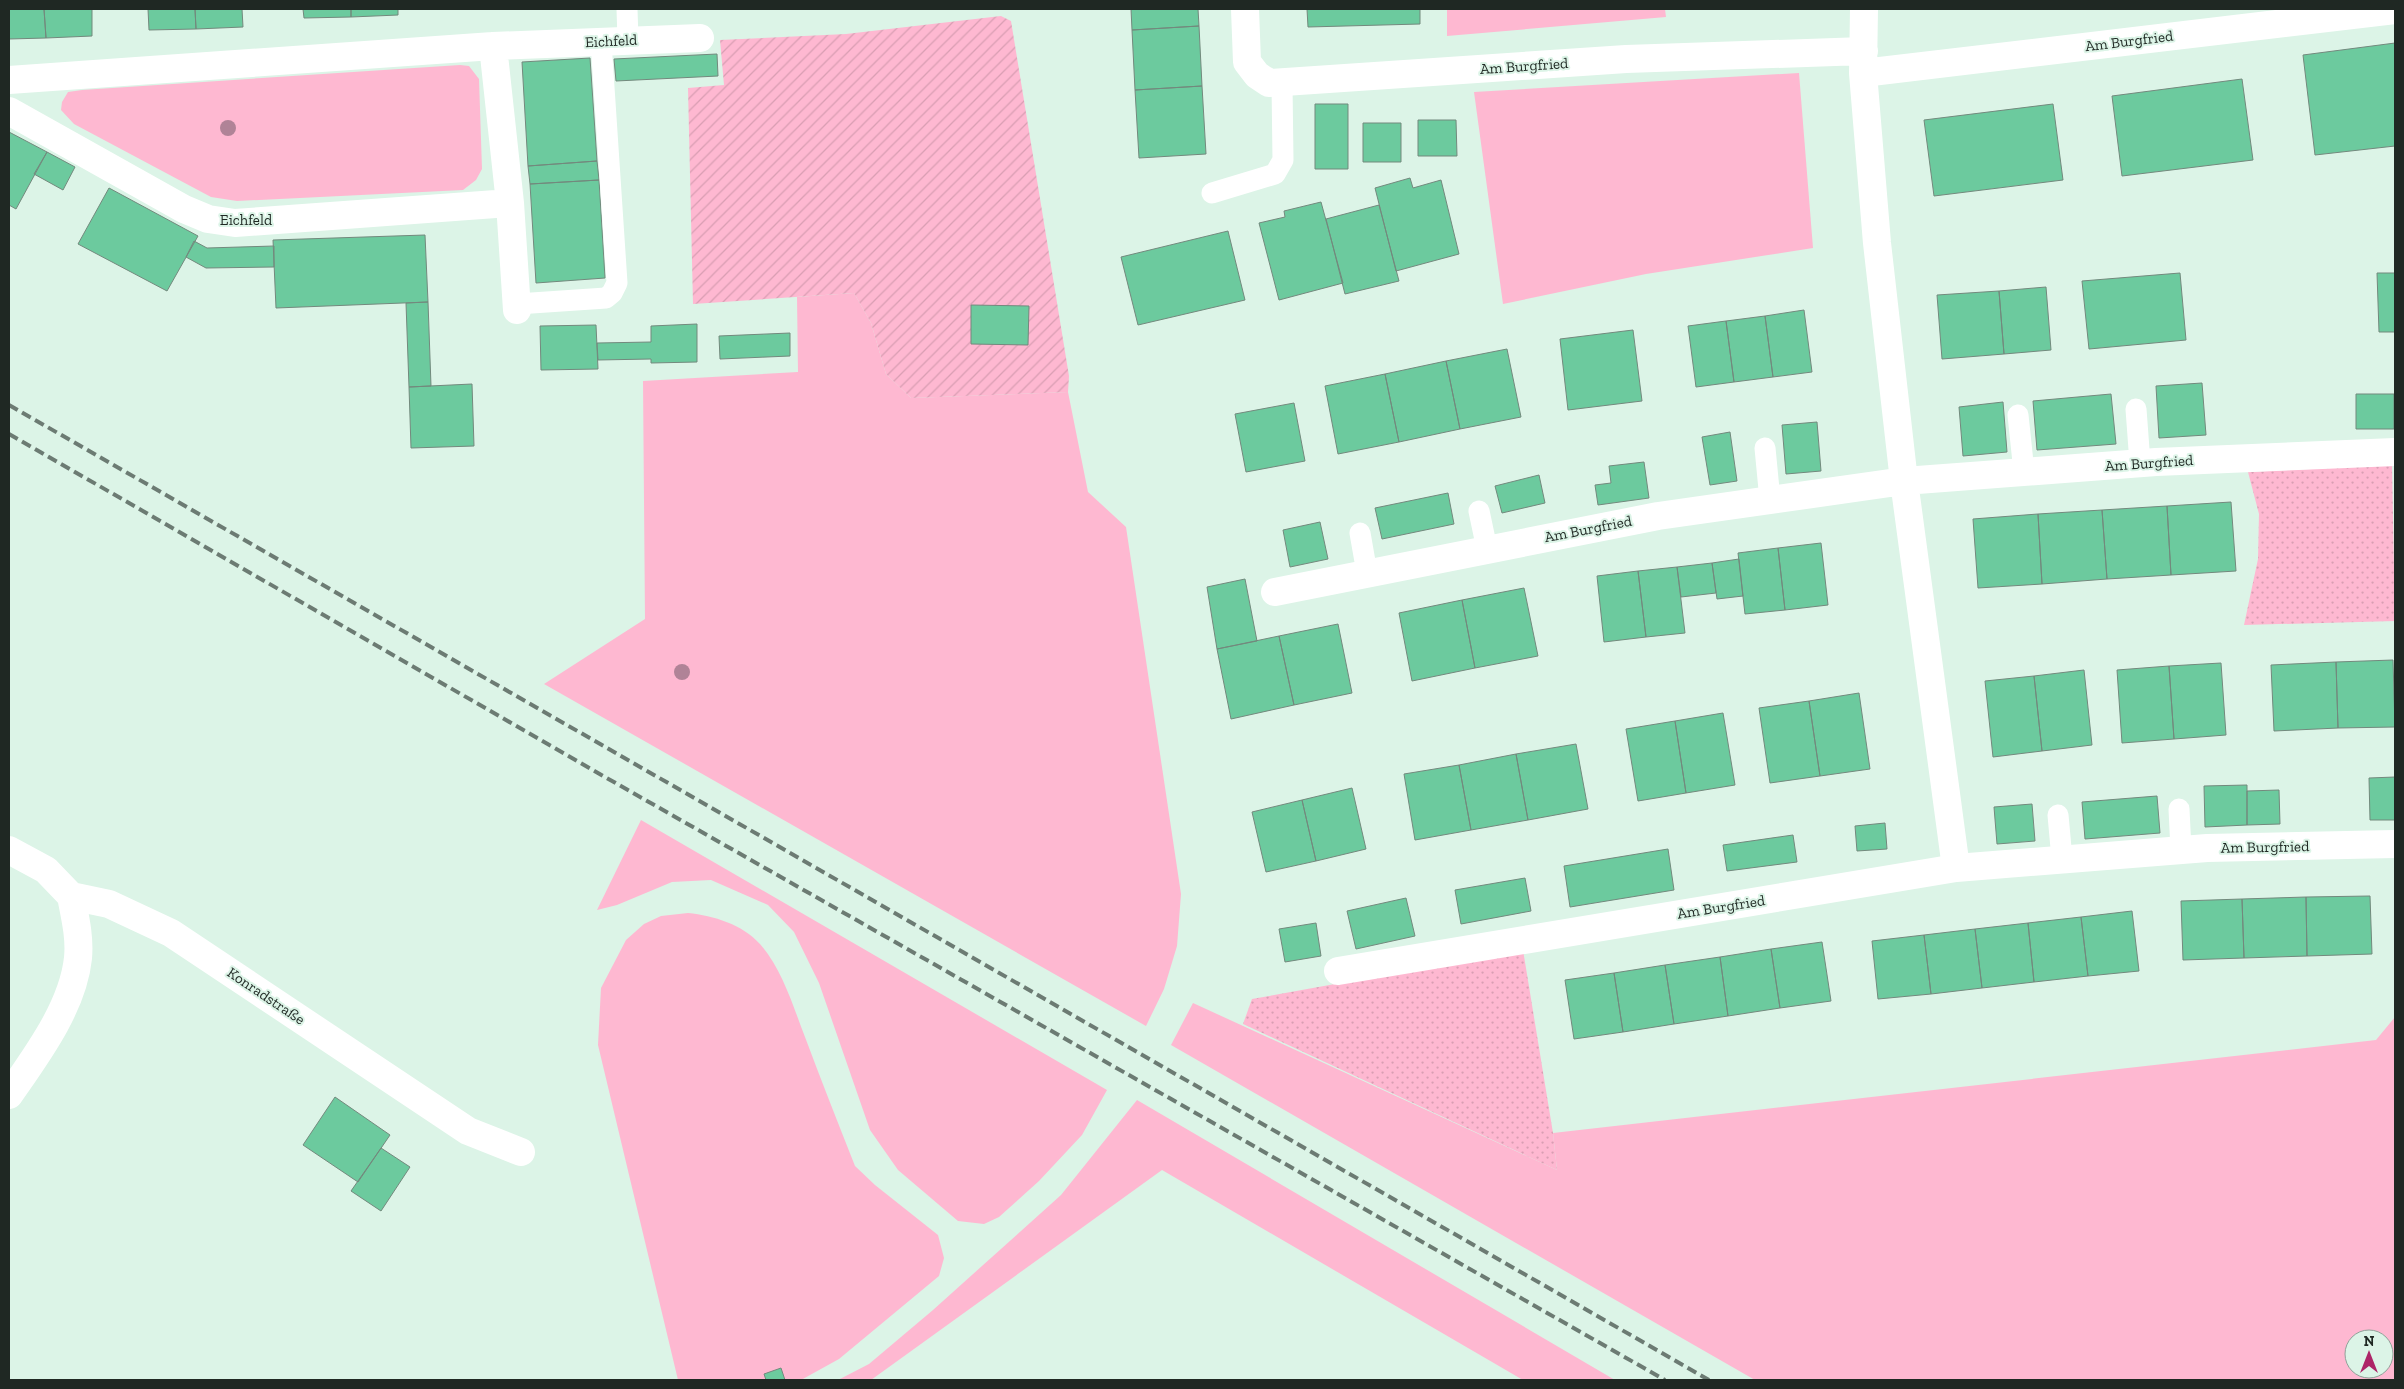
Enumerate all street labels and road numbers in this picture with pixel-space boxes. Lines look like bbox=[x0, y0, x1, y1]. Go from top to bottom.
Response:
street label: Am Burgfried bbox=[2084, 27, 2175, 55]
street label: Eichfeld bbox=[584, 31, 638, 51]
street label: Am Burgfried bbox=[1479, 54, 1570, 78]
street label: Eichfeld bbox=[220, 211, 273, 229]
street label: Am Burgfried bbox=[2104, 451, 2195, 475]
street label: Am Burgfried bbox=[1543, 512, 1634, 546]
street label: Am Burgfried bbox=[2221, 837, 2310, 857]
street label: Am Burgfried bbox=[1676, 891, 1767, 923]
street label: Konradstraße bbox=[224, 963, 308, 1029]

